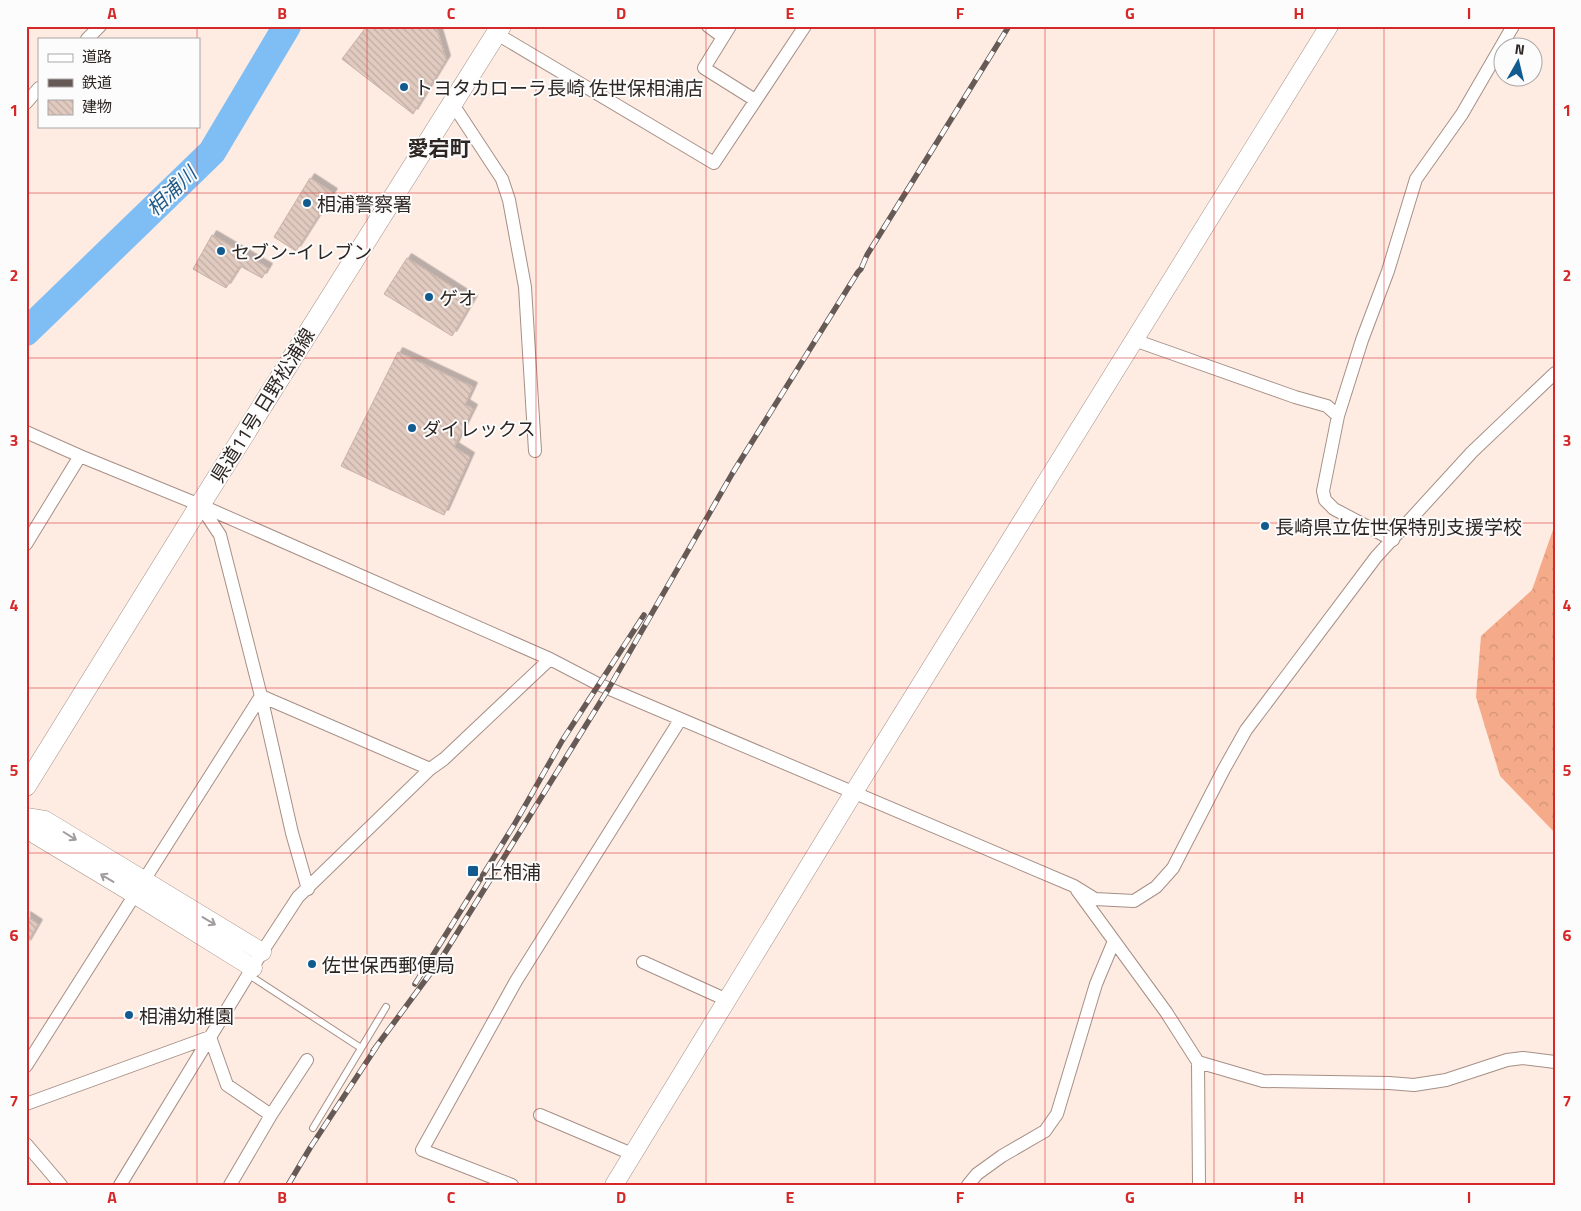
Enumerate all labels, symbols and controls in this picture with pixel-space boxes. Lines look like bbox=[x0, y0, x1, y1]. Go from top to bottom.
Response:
text: A bbox=[107, 1, 117, 25]
text: B bbox=[277, 1, 287, 25]
text: C bbox=[447, 1, 456, 25]
text: D bbox=[616, 1, 626, 25]
text: E bbox=[786, 1, 795, 25]
text: F bbox=[956, 1, 965, 25]
text: G bbox=[1125, 1, 1135, 25]
text: H bbox=[1294, 1, 1304, 25]
text: I bbox=[1467, 1, 1471, 25]
legend bbox=[38, 38, 200, 128]
north arrow bbox=[1494, 38, 1544, 88]
text: N bbox=[1514, 38, 1526, 60]
text: 道路 bbox=[82, 45, 112, 68]
text: 鉄道 bbox=[82, 71, 112, 94]
place label: トヨタカローラ長崎 佐世保相浦店 bbox=[414, 73, 703, 102]
marker: トヨタカローラ長崎 佐世保相浦店 bbox=[398, 81, 410, 93]
text: 建物 bbox=[82, 95, 112, 118]
text: 1 bbox=[10, 98, 18, 122]
text: 1 bbox=[1563, 98, 1571, 122]
district label: 愛宕町 bbox=[408, 132, 471, 164]
water label: 相浦川 bbox=[139, 158, 205, 223]
place label: 相浦警察署 bbox=[317, 189, 412, 218]
marker: 相浦警察署 bbox=[301, 197, 313, 209]
place label: セブン-イレブン bbox=[231, 237, 372, 266]
marker: セブン-イレブン bbox=[215, 245, 227, 257]
text: 2 bbox=[10, 263, 18, 287]
text: 2 bbox=[1563, 263, 1571, 287]
place label: ゲオ bbox=[439, 283, 477, 312]
marker: ゲオ bbox=[423, 291, 435, 303]
street label: 県道11号 日野松浦線 bbox=[203, 322, 321, 488]
place label: ダイレックス bbox=[422, 414, 535, 443]
marker: ダイレックス bbox=[406, 422, 418, 434]
text: 3 bbox=[10, 428, 18, 452]
text: 3 bbox=[1563, 428, 1571, 452]
place label: 長崎県立佐世保特別支援学校 bbox=[1275, 512, 1522, 541]
marker: 長崎県立佐世保特別支援学校 bbox=[1259, 520, 1271, 532]
text: 4 bbox=[10, 593, 19, 617]
text: 4 bbox=[1563, 593, 1572, 617]
text: 5 bbox=[10, 758, 19, 782]
text: 5 bbox=[1563, 758, 1572, 782]
one-way arrow bbox=[63, 832, 77, 842]
place label: 上相浦 bbox=[484, 857, 541, 886]
marker: 上相浦 bbox=[466, 864, 480, 878]
one-way arrow bbox=[101, 873, 115, 883]
one-way arrow bbox=[201, 916, 215, 926]
text: 6 bbox=[10, 923, 19, 947]
text: 6 bbox=[1563, 923, 1572, 947]
place label: 佐世保西郵便局 bbox=[322, 950, 455, 979]
marker: 佐世保西郵便局 bbox=[306, 958, 318, 970]
place label: 相浦幼稚園 bbox=[139, 1001, 234, 1030]
marker: 相浦幼稚園 bbox=[123, 1009, 135, 1021]
text: 7 bbox=[10, 1089, 18, 1113]
text: 7 bbox=[1563, 1089, 1571, 1113]
text: A bbox=[107, 1185, 117, 1209]
text: B bbox=[277, 1185, 287, 1209]
text: C bbox=[447, 1185, 456, 1209]
text: D bbox=[616, 1185, 626, 1209]
text: E bbox=[786, 1185, 795, 1209]
text: F bbox=[956, 1185, 965, 1209]
text: G bbox=[1125, 1185, 1135, 1209]
text: H bbox=[1294, 1185, 1304, 1209]
text: I bbox=[1467, 1185, 1471, 1209]

